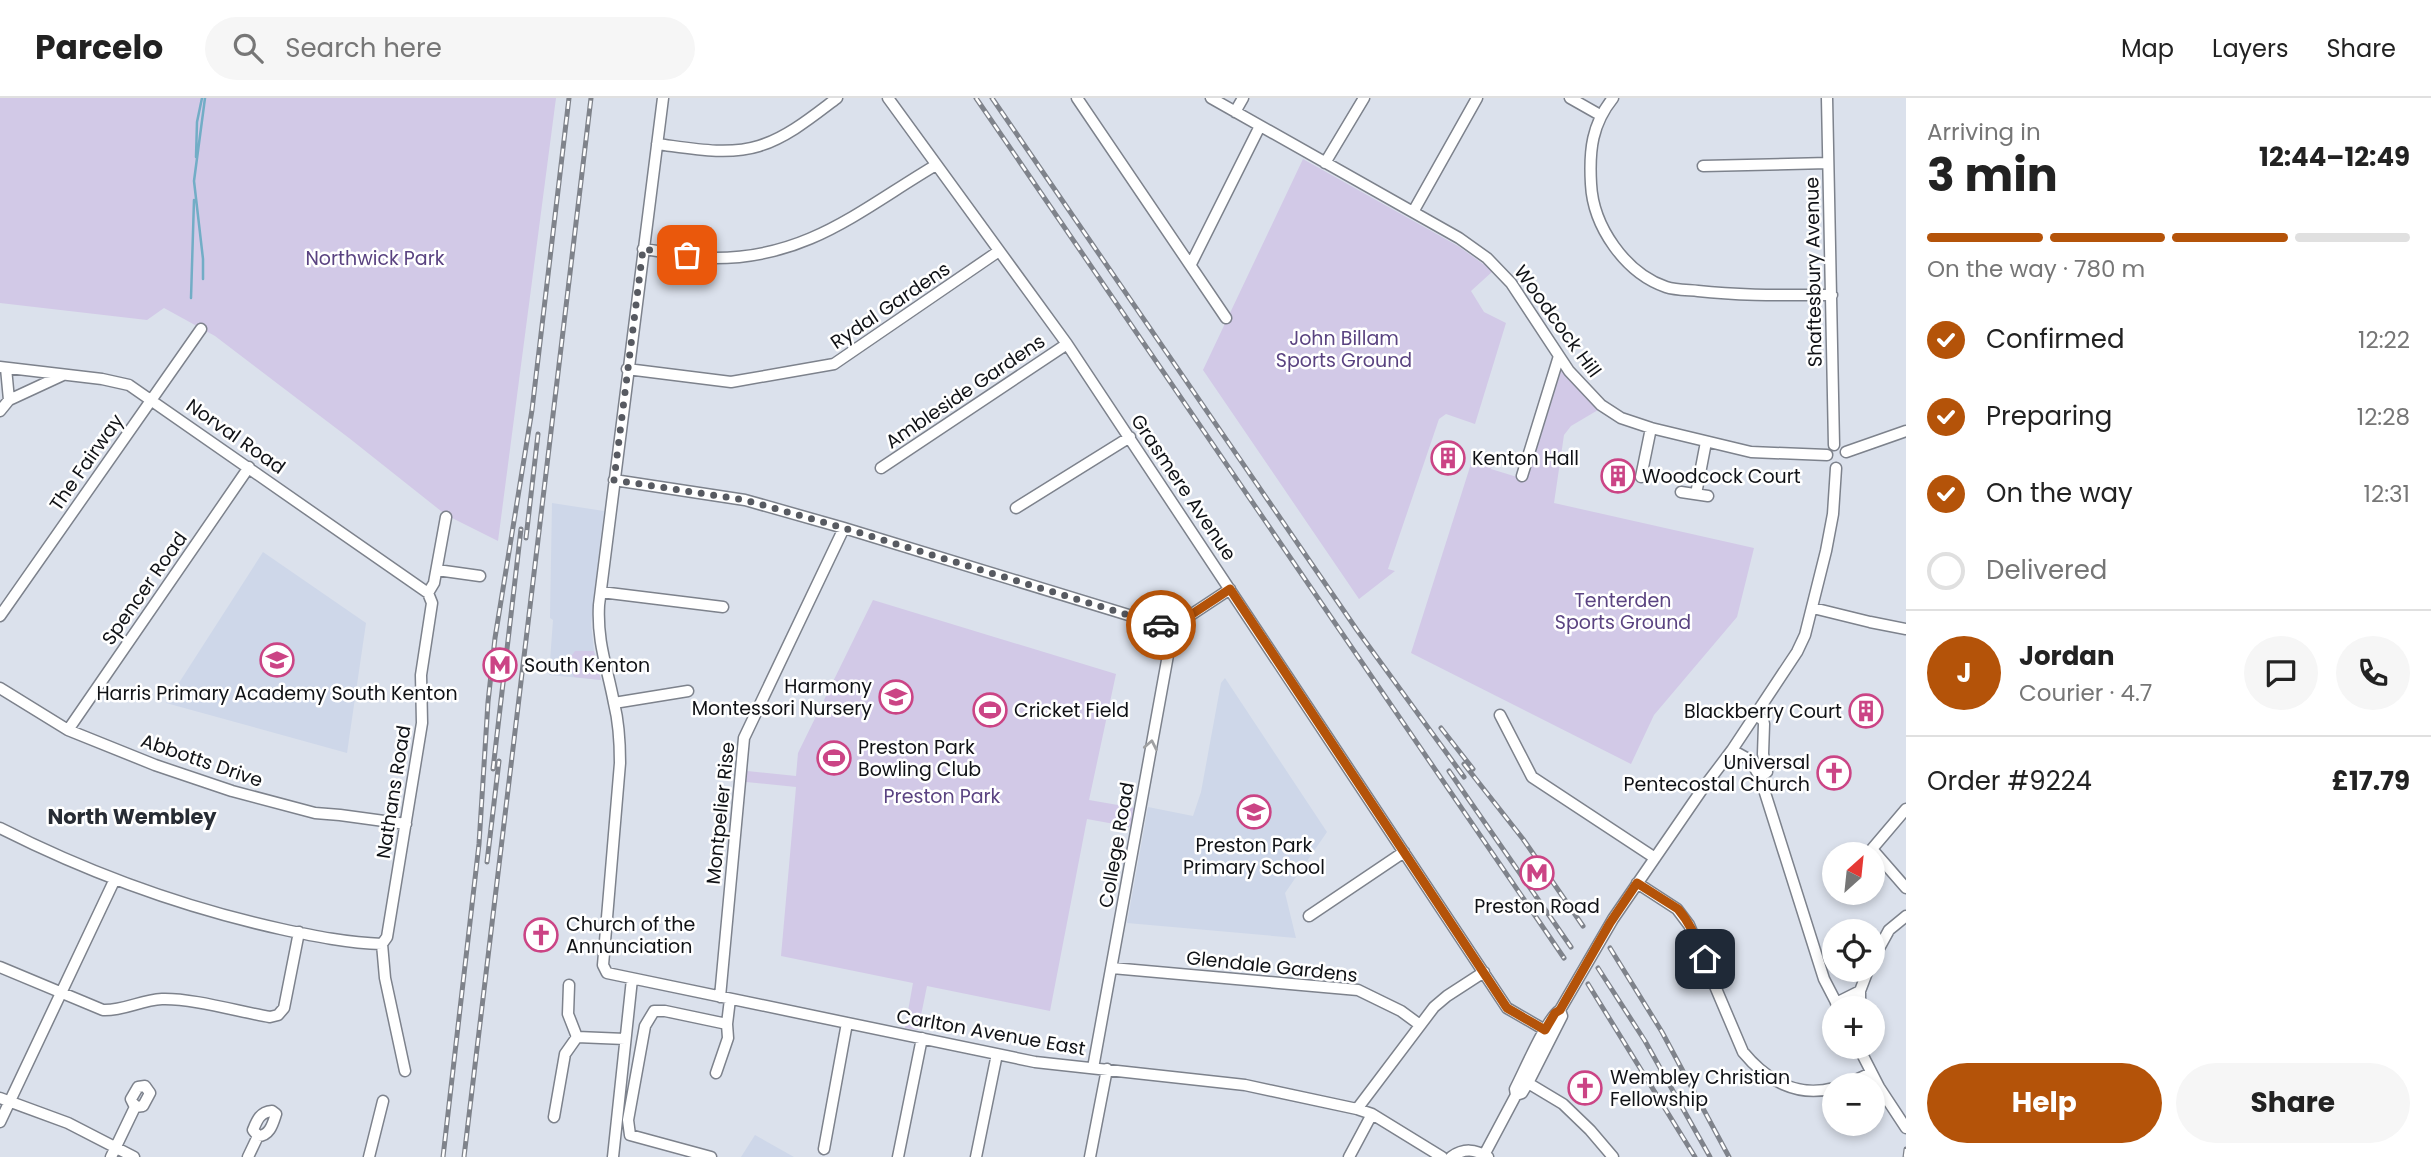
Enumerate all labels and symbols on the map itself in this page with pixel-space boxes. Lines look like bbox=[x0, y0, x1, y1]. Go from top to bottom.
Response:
street label: Shaftesbury Avenue bbox=[1798, 177, 1829, 367]
pin bbox=[657, 225, 717, 285]
park label: Northwick Park bbox=[305, 245, 445, 272]
street label: Rydal Gardens bbox=[825, 255, 955, 356]
street label: Woodcock Hill bbox=[1508, 260, 1608, 383]
park label: John Billam Sports Ground bbox=[1276, 325, 1412, 374]
street label: Ambleside Gardens bbox=[880, 328, 1051, 455]
street label: Norval Road bbox=[181, 392, 291, 481]
street label: The Fairway bbox=[43, 408, 130, 516]
street label: Grasmere Avenue bbox=[1125, 409, 1243, 566]
building icon: Kenton Hall bbox=[1429, 439, 1467, 477]
place label: Kenton Hall bbox=[1472, 445, 1579, 472]
building icon: Woodcock Court bbox=[1599, 457, 1637, 495]
place label: Woodcock Court bbox=[1642, 463, 1801, 490]
street label: Spencer Road bbox=[95, 526, 194, 650]
park label: Tenterden Sports Ground bbox=[1555, 587, 1691, 636]
courier bbox=[1126, 590, 1196, 660]
school or university icon: Harris Primary Academy South Kenton bbox=[258, 641, 296, 679]
metro station icon: South Kenton bbox=[481, 646, 519, 684]
place label: South Kenton bbox=[524, 652, 650, 679]
place label: Harmony Montessori Nursery bbox=[692, 673, 872, 722]
school or university icon: Harmony Montessori Nursery bbox=[877, 678, 915, 716]
place label: Harris Primary Academy South Kenton bbox=[96, 680, 458, 707]
sports icon: Cricket Field bbox=[971, 691, 1009, 729]
building icon: Blackberry Court bbox=[1847, 692, 1885, 730]
place label: Cricket Field bbox=[1014, 697, 1129, 724]
place label: Blackberry Court bbox=[1684, 698, 1842, 725]
street label: Nathans Road bbox=[370, 723, 417, 861]
street label: Abbotts Drive bbox=[137, 727, 266, 794]
place label: Preston Park Bowling Club bbox=[858, 734, 981, 783]
sports icon: Preston Park Bowling Club bbox=[815, 739, 853, 777]
one-way arrow bbox=[1142, 739, 1157, 751]
street label: Montpelier Rise bbox=[700, 740, 741, 886]
place label: Universal Pentecostal Church bbox=[1623, 749, 1810, 798]
church icon: Universal Pentecostal Church bbox=[1815, 754, 1853, 792]
street label: College Road bbox=[1092, 780, 1141, 910]
park label: Preston Park bbox=[884, 783, 1001, 810]
school or university icon: Preston Park Primary School bbox=[1235, 793, 1273, 831]
district label: North Wembley bbox=[47, 802, 217, 831]
place label: Preston Park Primary School bbox=[1183, 832, 1325, 881]
north arrow bbox=[1822, 842, 1885, 905]
metro station icon: Preston Road bbox=[1518, 854, 1556, 892]
place label: Preston Road bbox=[1474, 893, 1600, 920]
place label: Church of the Annunciation bbox=[566, 911, 695, 960]
church icon: Church of the Annunciation bbox=[522, 916, 560, 954]
pin bbox=[1675, 929, 1735, 989]
street label: Glendale Gardens bbox=[1185, 944, 1359, 989]
street label: Carlton Avenue East bbox=[894, 1003, 1088, 1062]
place label: Wembley Christian Fellowship bbox=[1610, 1064, 1790, 1113]
church icon: Wembley Christian Fellowship bbox=[1566, 1069, 1604, 1107]

